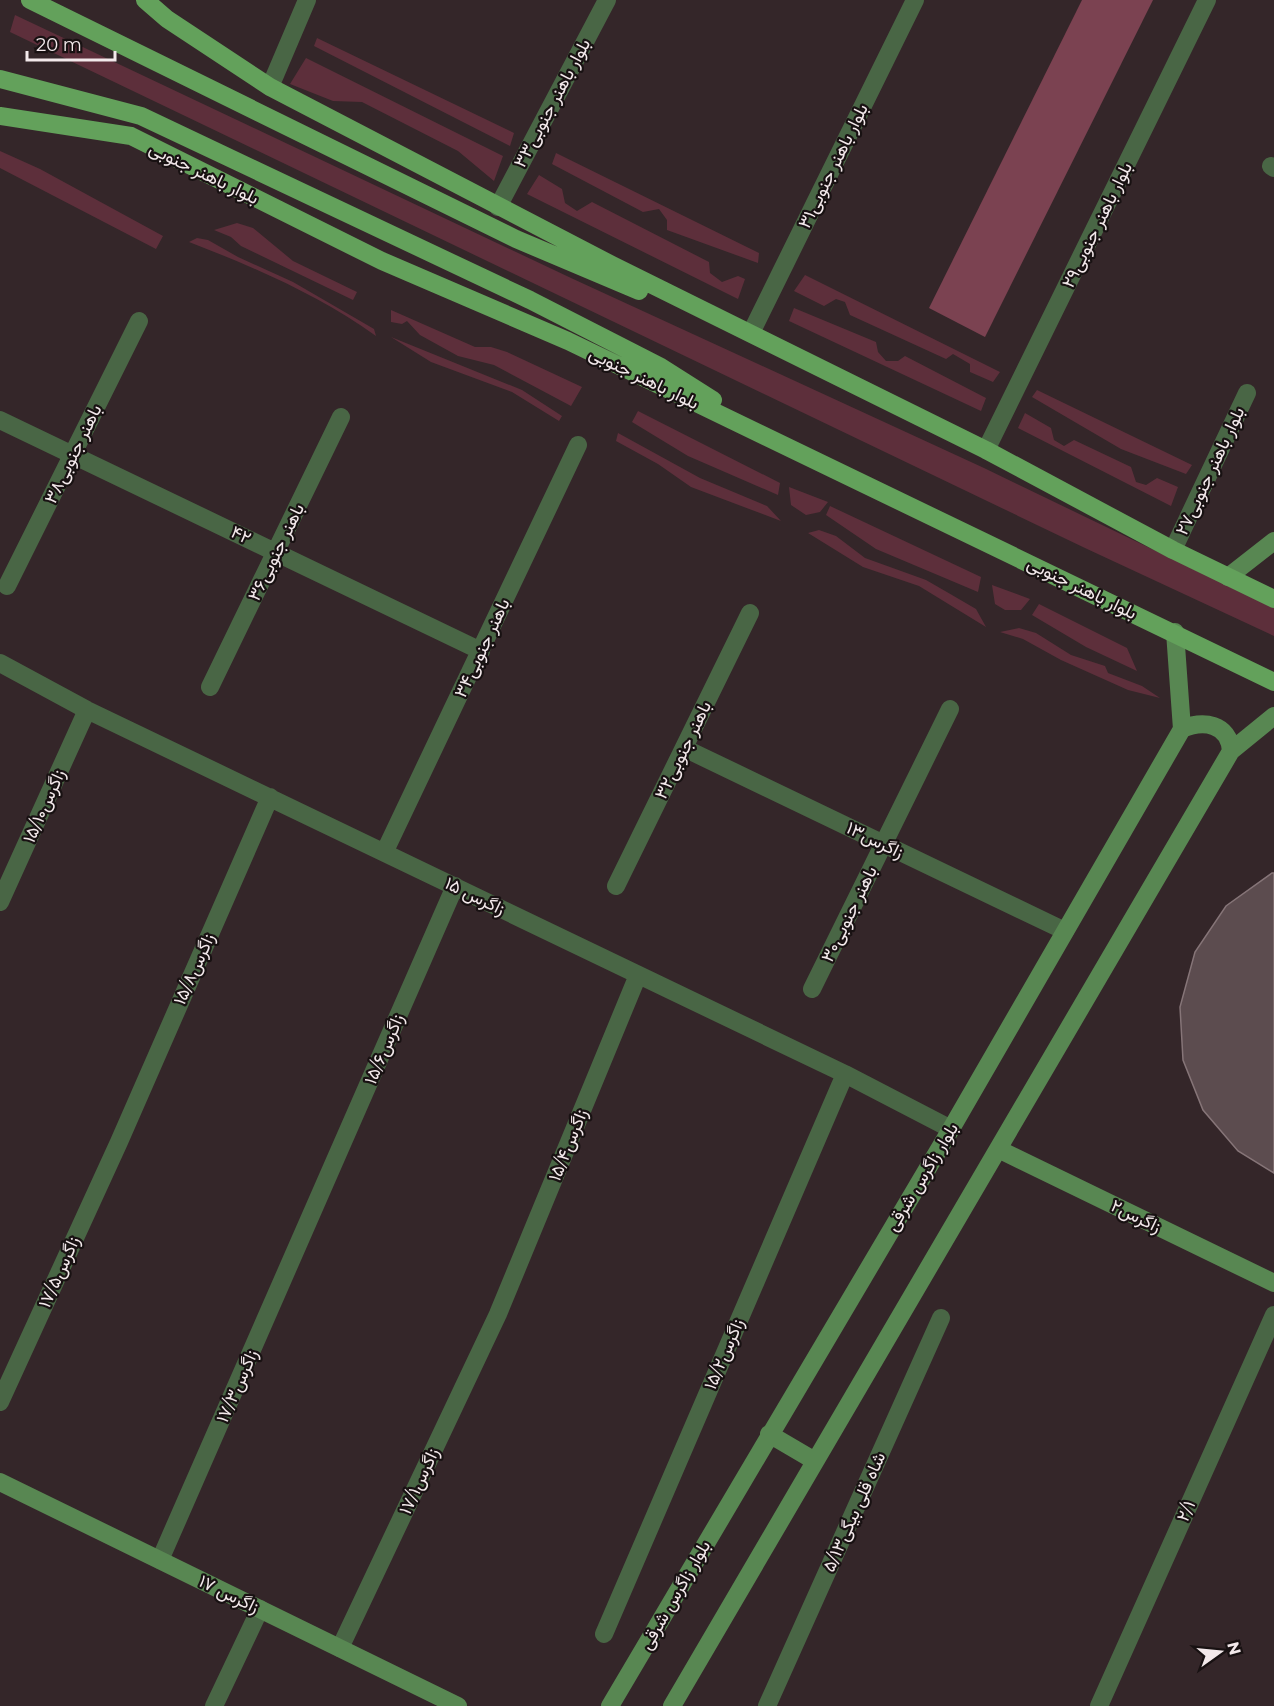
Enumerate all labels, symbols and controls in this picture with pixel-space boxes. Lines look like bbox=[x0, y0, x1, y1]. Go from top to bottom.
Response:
scale bar bbox=[27, 24, 116, 62]
text: 20 m bbox=[36, 34, 82, 56]
street label: بلوار باهنر جنوبی۳۳ bbox=[509, 35, 595, 171]
street label: بلوار باهنر جنوبی۳۱ bbox=[793, 100, 873, 232]
street label: بلوار باهنر جنوبی bbox=[146, 137, 262, 209]
street label: بلوار باهنر جنوبی۲۹ bbox=[1057, 158, 1137, 292]
street label: بلوار باهنر جنوبی bbox=[586, 342, 702, 414]
street label: باهنر جنوبی۳۸ bbox=[40, 401, 106, 507]
street label: بلوار باهنر جنوبی۲۷ bbox=[1171, 403, 1249, 539]
street label: باهنر جنوبی۳۶ bbox=[243, 500, 309, 604]
street label: ۴۲ bbox=[227, 521, 255, 549]
street label: بلوار باهنر جنوبی bbox=[1024, 552, 1140, 624]
street label: باهنر جنوبی۳۴ bbox=[449, 595, 515, 701]
street label: باهنر جنوبی۳۲ bbox=[650, 697, 716, 803]
street label: زاگرس۱۵/۱۰ bbox=[18, 766, 70, 846]
street label: زاگرس۱۳ bbox=[843, 817, 907, 863]
street label: باهنر جنوبی۳۰ bbox=[816, 862, 882, 966]
street label: زاگرس ۱۵ bbox=[441, 872, 509, 920]
street label: زاگرس۱۵/۸ bbox=[168, 930, 220, 1008]
street label: زاگرس۱۵/۶ bbox=[359, 1010, 409, 1088]
street label: زاگرس۱۵/۴ bbox=[544, 1106, 592, 1184]
street label: بلوار زاگرس شرقی bbox=[881, 1119, 963, 1235]
street label: زاگرس۲ bbox=[1107, 1194, 1165, 1238]
street label: زاگرس۱۷/۵ bbox=[33, 1233, 85, 1311]
street label: زاگرس۱۵/۲ bbox=[699, 1315, 749, 1393]
street label: زاگرس۱۷/۳ bbox=[211, 1346, 263, 1426]
street label: زاگرس۱۷/۱ bbox=[394, 1444, 444, 1518]
street label: شاه قلی بیگی۵/۱۳ bbox=[818, 1449, 890, 1575]
street label: ۲/۱ bbox=[1172, 1497, 1200, 1525]
street label: بلوار زاگرس شرقی bbox=[635, 1536, 715, 1654]
street label: زاگرس ۱۷ bbox=[195, 1570, 263, 1618]
north arrow bbox=[1190, 1622, 1250, 1682]
text: N bbox=[1223, 1640, 1245, 1657]

